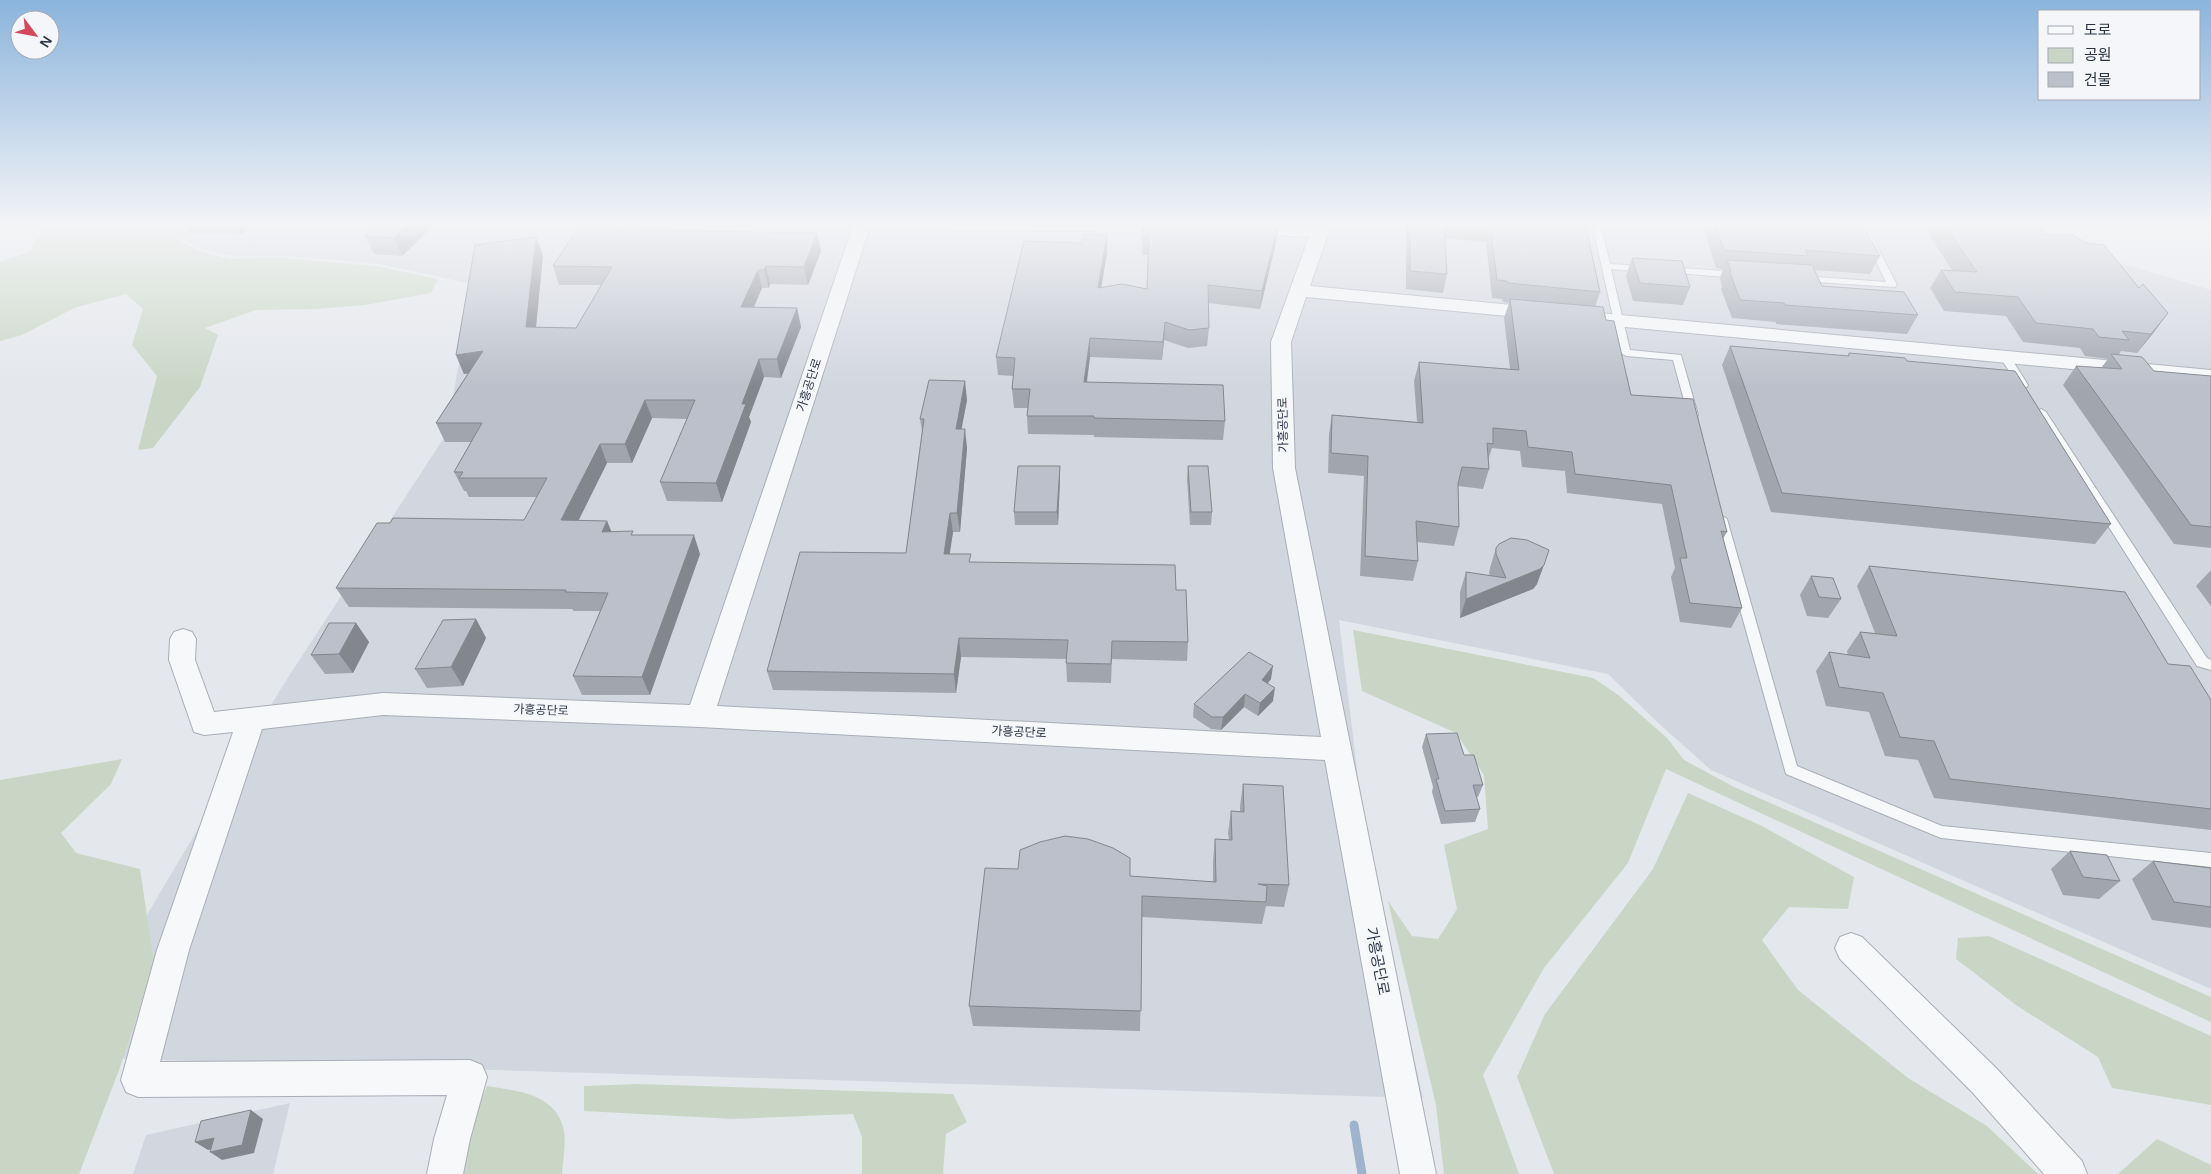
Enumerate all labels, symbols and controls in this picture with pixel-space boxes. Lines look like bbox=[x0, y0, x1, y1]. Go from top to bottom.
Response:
north arrow bbox=[10, 10, 60, 60]
legend bbox=[2038, 10, 2201, 100]
text: 도로 bbox=[2084, 21, 2112, 38]
text: N bbox=[37, 33, 55, 50]
text: 공원 bbox=[2084, 46, 2112, 63]
text: 건물 bbox=[2084, 71, 2112, 88]
street label: 가흥공단로 bbox=[794, 357, 824, 413]
street label: 가흥공단로 bbox=[1276, 397, 1290, 453]
street label: 가흥공단로 bbox=[513, 702, 569, 718]
street label: 가흥공단로 bbox=[991, 724, 1047, 740]
street label: 가흥공단로 bbox=[1363, 926, 1393, 996]

